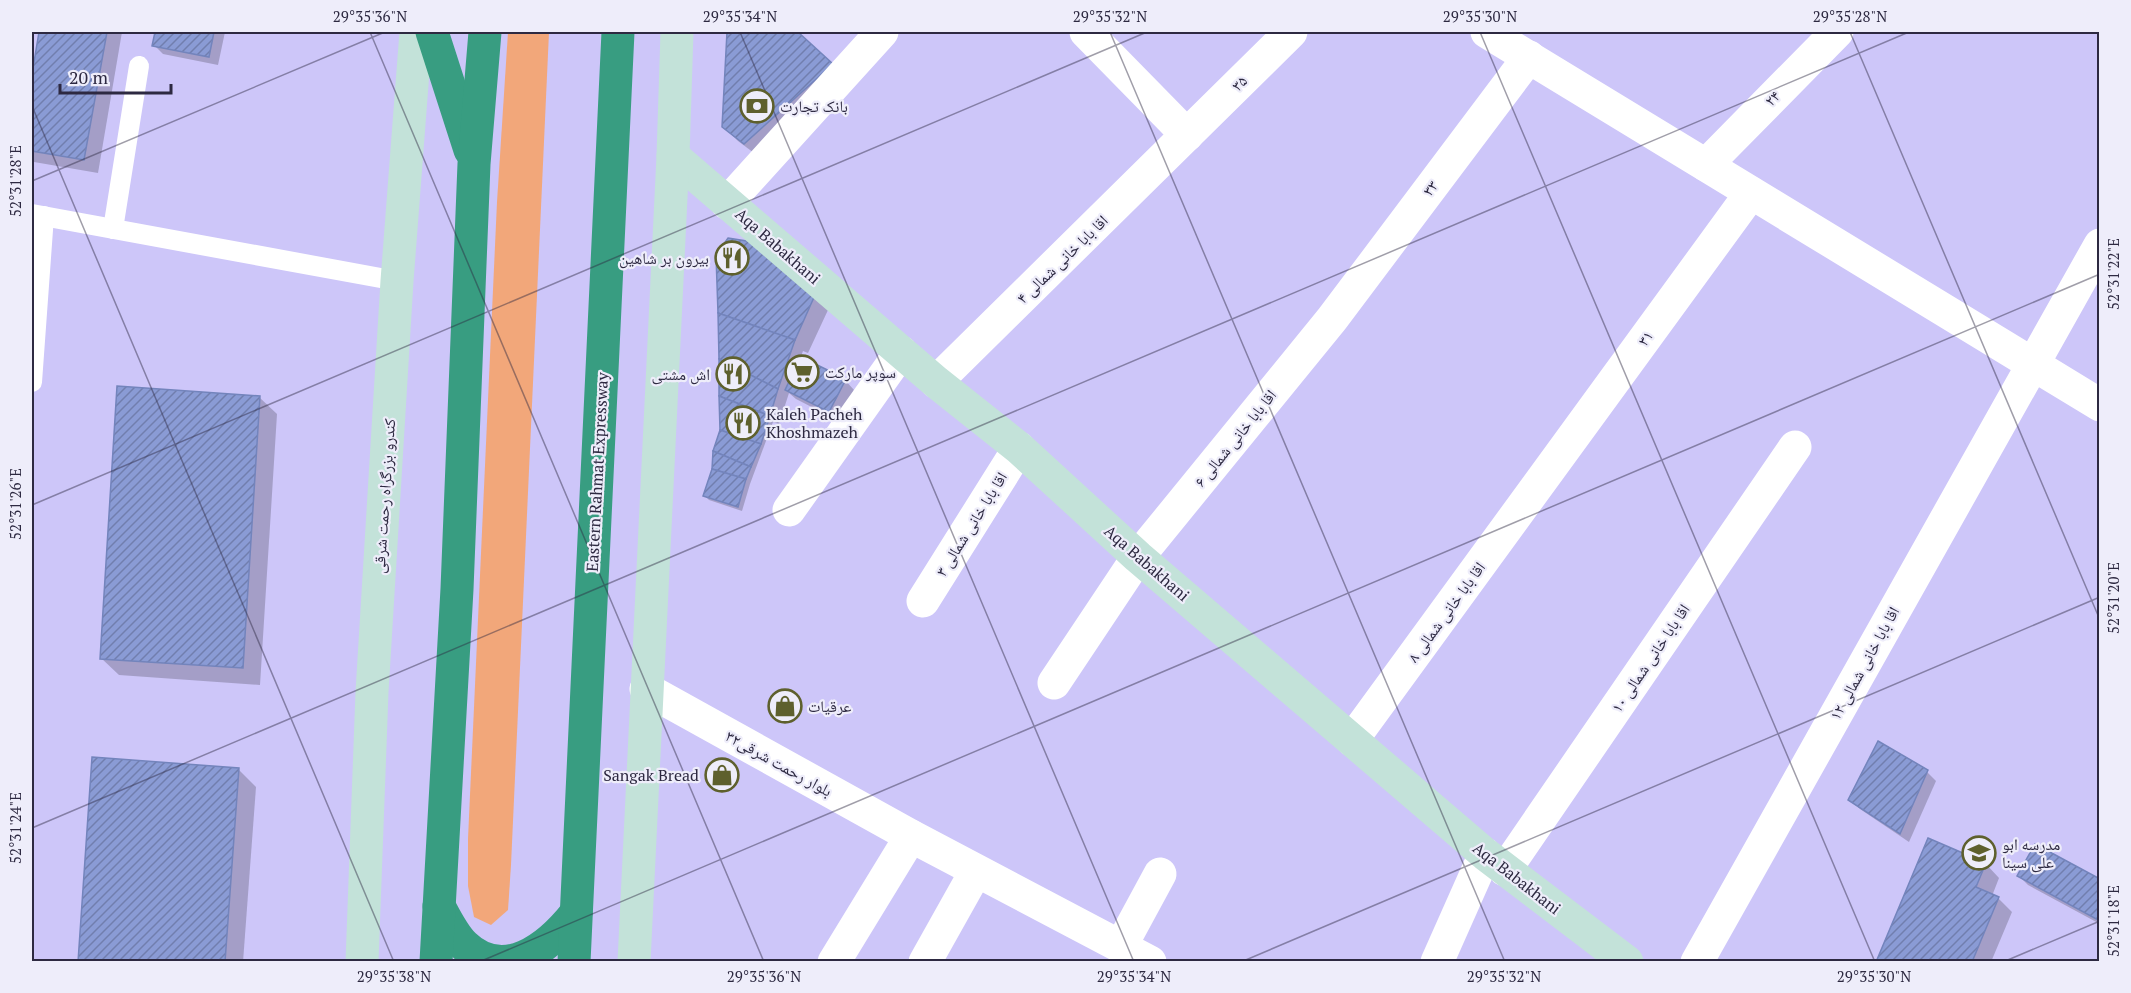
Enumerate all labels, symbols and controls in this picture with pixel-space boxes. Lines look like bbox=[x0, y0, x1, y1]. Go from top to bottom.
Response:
text: 29°35'36"N bbox=[333, 6, 407, 26]
text: 29°35'34"N bbox=[703, 6, 777, 26]
text: 29°35'32"N bbox=[1073, 6, 1147, 26]
text: 29°35'30"N bbox=[1443, 6, 1517, 26]
text: 29°35'28"N bbox=[1813, 6, 1887, 26]
scale bar bbox=[60, 57, 171, 95]
text: 20 m bbox=[69, 65, 109, 89]
street label: ۳۵ bbox=[1226, 70, 1252, 96]
street label: ۲۴ bbox=[1759, 85, 1785, 111]
bank icon: بانک تجارت bbox=[739, 88, 775, 124]
place label: بانک تجارت bbox=[780, 95, 848, 117]
text: 52°31'28"E bbox=[5, 145, 25, 217]
street label: ۳۳ bbox=[1417, 176, 1443, 200]
street label: Aqa Babakhani bbox=[731, 203, 825, 289]
street label: ۴ اقا بابا خانی شمالی bbox=[1011, 210, 1113, 308]
text: 52°31'22"E bbox=[2103, 238, 2123, 310]
restaurant icon: بیرون بر شاهین bbox=[714, 240, 750, 276]
place label: بیرون بر شاهین bbox=[619, 247, 709, 269]
street label: ۳۱ bbox=[1632, 326, 1658, 350]
supermarket icon: سوپر مارکت bbox=[784, 354, 820, 390]
restaurant icon: اش مشتی bbox=[715, 356, 751, 392]
place label: سوپر مارکت bbox=[825, 361, 896, 383]
place label: اش مشتی bbox=[651, 363, 710, 385]
street label: Eastern Rahmat Expressway bbox=[581, 371, 613, 572]
street label: ۶ اقا بابا خانی شمالی bbox=[1189, 385, 1281, 491]
place label: Kaleh Pacheh Khoshmazeh bbox=[766, 403, 863, 443]
restaurant icon: Kaleh Pacheh Khoshmazeh bbox=[725, 405, 761, 441]
street label: کندرو بزرگراه رحمت شرقی bbox=[368, 417, 400, 574]
text: 52°31'26"E bbox=[5, 468, 25, 540]
street label: ۳ اقا بابا خانی شمالی bbox=[930, 468, 1012, 580]
street label: Aqa Babakhani bbox=[1100, 520, 1194, 606]
street label: ۸ اقا بابا خانی شمالی bbox=[1402, 557, 1490, 667]
text: 52°31'20"E bbox=[2103, 562, 2123, 634]
street label: ۱۰ اقا بابا خانی شمالی bbox=[1605, 599, 1695, 717]
street label: ۱۲ اقا بابا خانی شمالی bbox=[1824, 602, 1904, 724]
shop icon: عرقیات bbox=[767, 688, 803, 724]
place label: عرقیات bbox=[808, 695, 851, 717]
street label: بلوار رحمت شرقی۳۲ bbox=[722, 725, 836, 801]
shop icon: Sangak Bread bbox=[704, 757, 740, 793]
place label: Sangak Bread bbox=[603, 764, 699, 786]
text: 52°31'24"E bbox=[5, 792, 25, 864]
place label: مدرسه ابو علی سینا bbox=[2002, 833, 2060, 873]
school or university icon: مدرسه ابو علی سینا bbox=[1961, 835, 1997, 871]
street label: Aqa Babakhani bbox=[1469, 837, 1566, 919]
text: 52°31'18"E bbox=[2103, 885, 2123, 957]
text: 29°35'38"N bbox=[357, 966, 431, 986]
text: 29°35'36"N bbox=[727, 966, 801, 986]
text: 29°35'34"N bbox=[1097, 966, 1171, 986]
text: 29°35'32"N bbox=[1467, 966, 1541, 986]
text: 29°35'30"N bbox=[1837, 966, 1911, 986]

